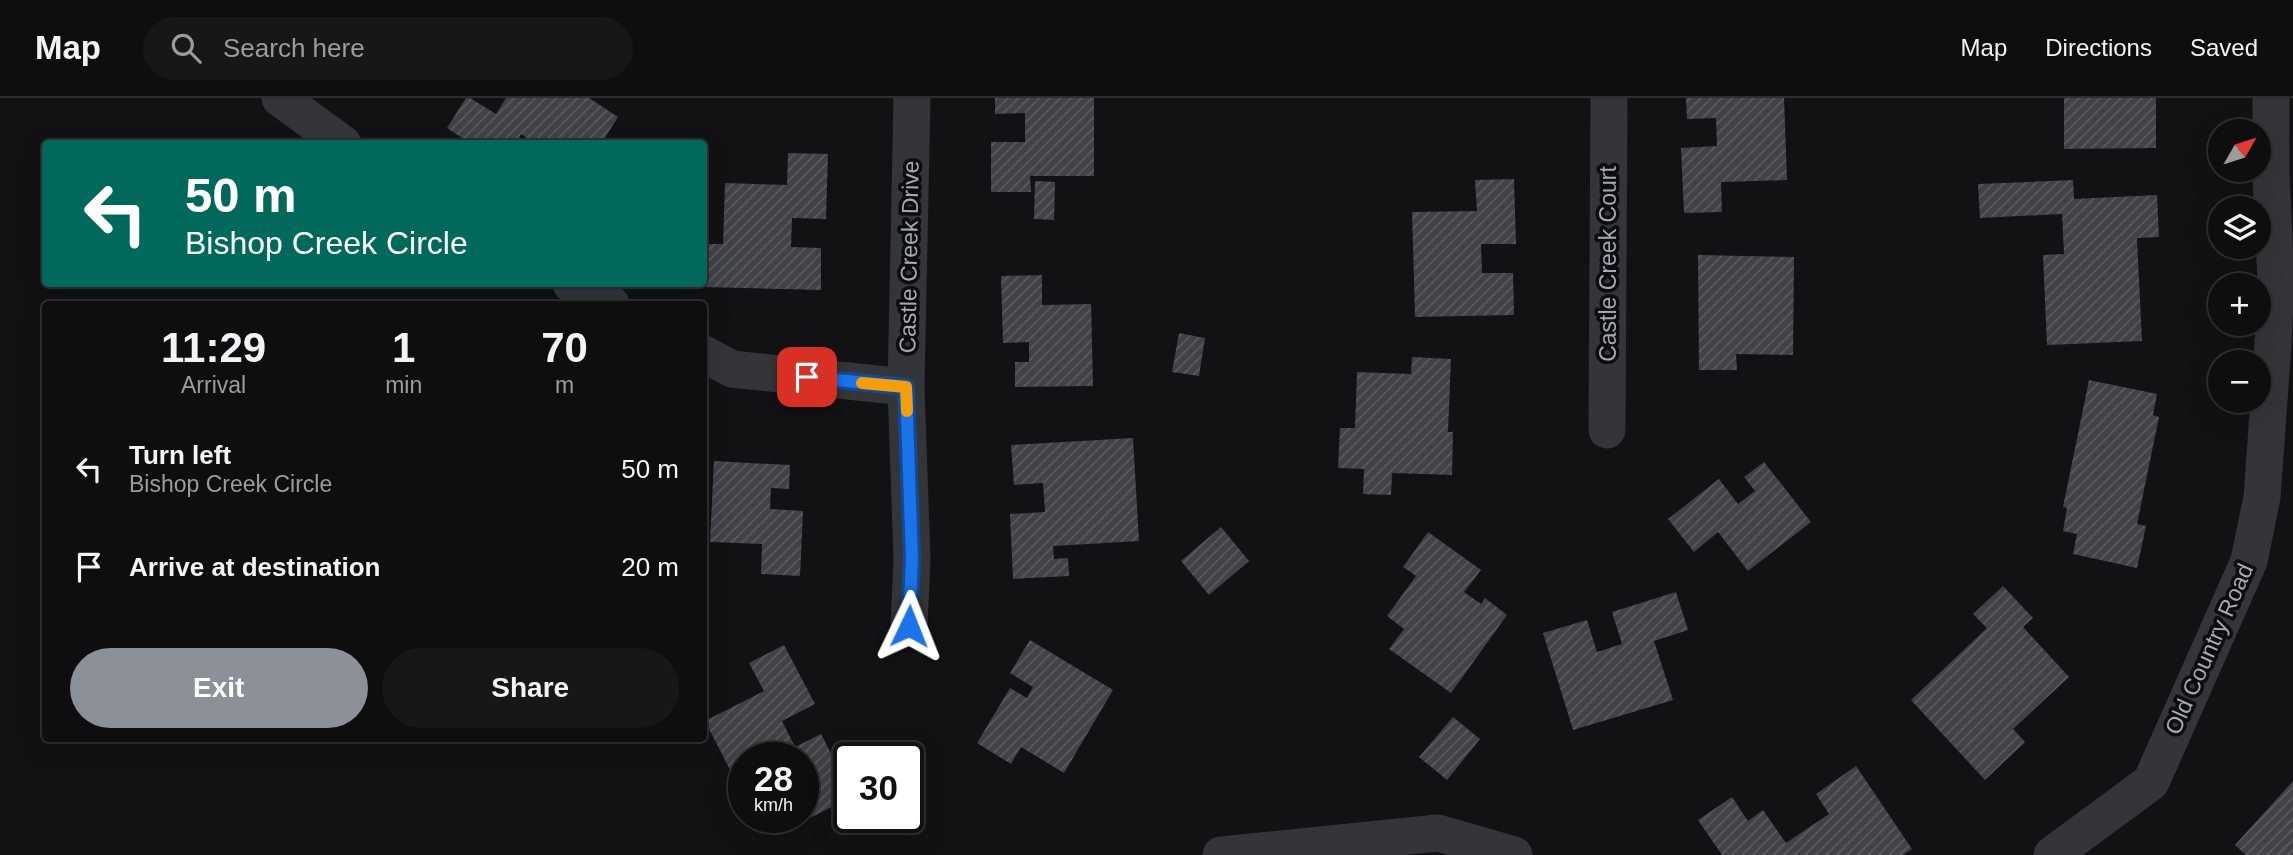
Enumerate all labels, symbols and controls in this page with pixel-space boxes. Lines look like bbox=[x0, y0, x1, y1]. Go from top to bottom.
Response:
search box bbox=[143, 17, 633, 80]
text: Map bbox=[35, 29, 101, 66]
icon: search bbox=[167, 29, 205, 67]
text: Search here bbox=[223, 33, 365, 63]
text: Map bbox=[1961, 34, 2007, 61]
text: Directions bbox=[2045, 34, 2152, 61]
text: Saved bbox=[2190, 34, 2258, 61]
north arrow bbox=[2208, 119, 2272, 182]
map controls bbox=[2208, 119, 2271, 413]
street label: Castle Creek Drive bbox=[894, 160, 924, 354]
street label: Castle Creek Court bbox=[1595, 166, 1621, 362]
icon: left bbox=[70, 168, 161, 259]
text: 50 m bbox=[185, 168, 297, 222]
button: layers bbox=[2208, 196, 2271, 259]
text: Bishop Creek Circle bbox=[185, 225, 468, 261]
button: + bbox=[2208, 273, 2271, 336]
text: 11:29 bbox=[161, 324, 266, 371]
text: 1 bbox=[392, 324, 415, 371]
text: 70 bbox=[541, 324, 588, 371]
pin bbox=[777, 347, 837, 407]
button: − bbox=[2208, 350, 2271, 413]
icon: arrive bbox=[788, 358, 826, 396]
text: Arrival bbox=[181, 372, 246, 398]
text: min bbox=[385, 372, 422, 398]
text: m bbox=[555, 372, 574, 398]
text: Turn left bbox=[129, 440, 231, 470]
icon: left bbox=[70, 450, 108, 488]
text: 50 m bbox=[621, 454, 679, 484]
text: Bishop Creek Circle bbox=[129, 471, 332, 497]
icon: arrive bbox=[70, 548, 108, 586]
text: Arrive at destination bbox=[129, 552, 380, 582]
text: 20 m bbox=[621, 552, 679, 582]
street label: Old Country Road bbox=[2160, 560, 2258, 738]
position arrow bbox=[872, 589, 946, 663]
button: Exit bbox=[70, 648, 368, 728]
button: Share bbox=[382, 648, 679, 728]
speed limit sign: 30 bbox=[833, 742, 924, 833]
text: 28 bbox=[754, 759, 793, 798]
text: km/h bbox=[754, 795, 793, 815]

